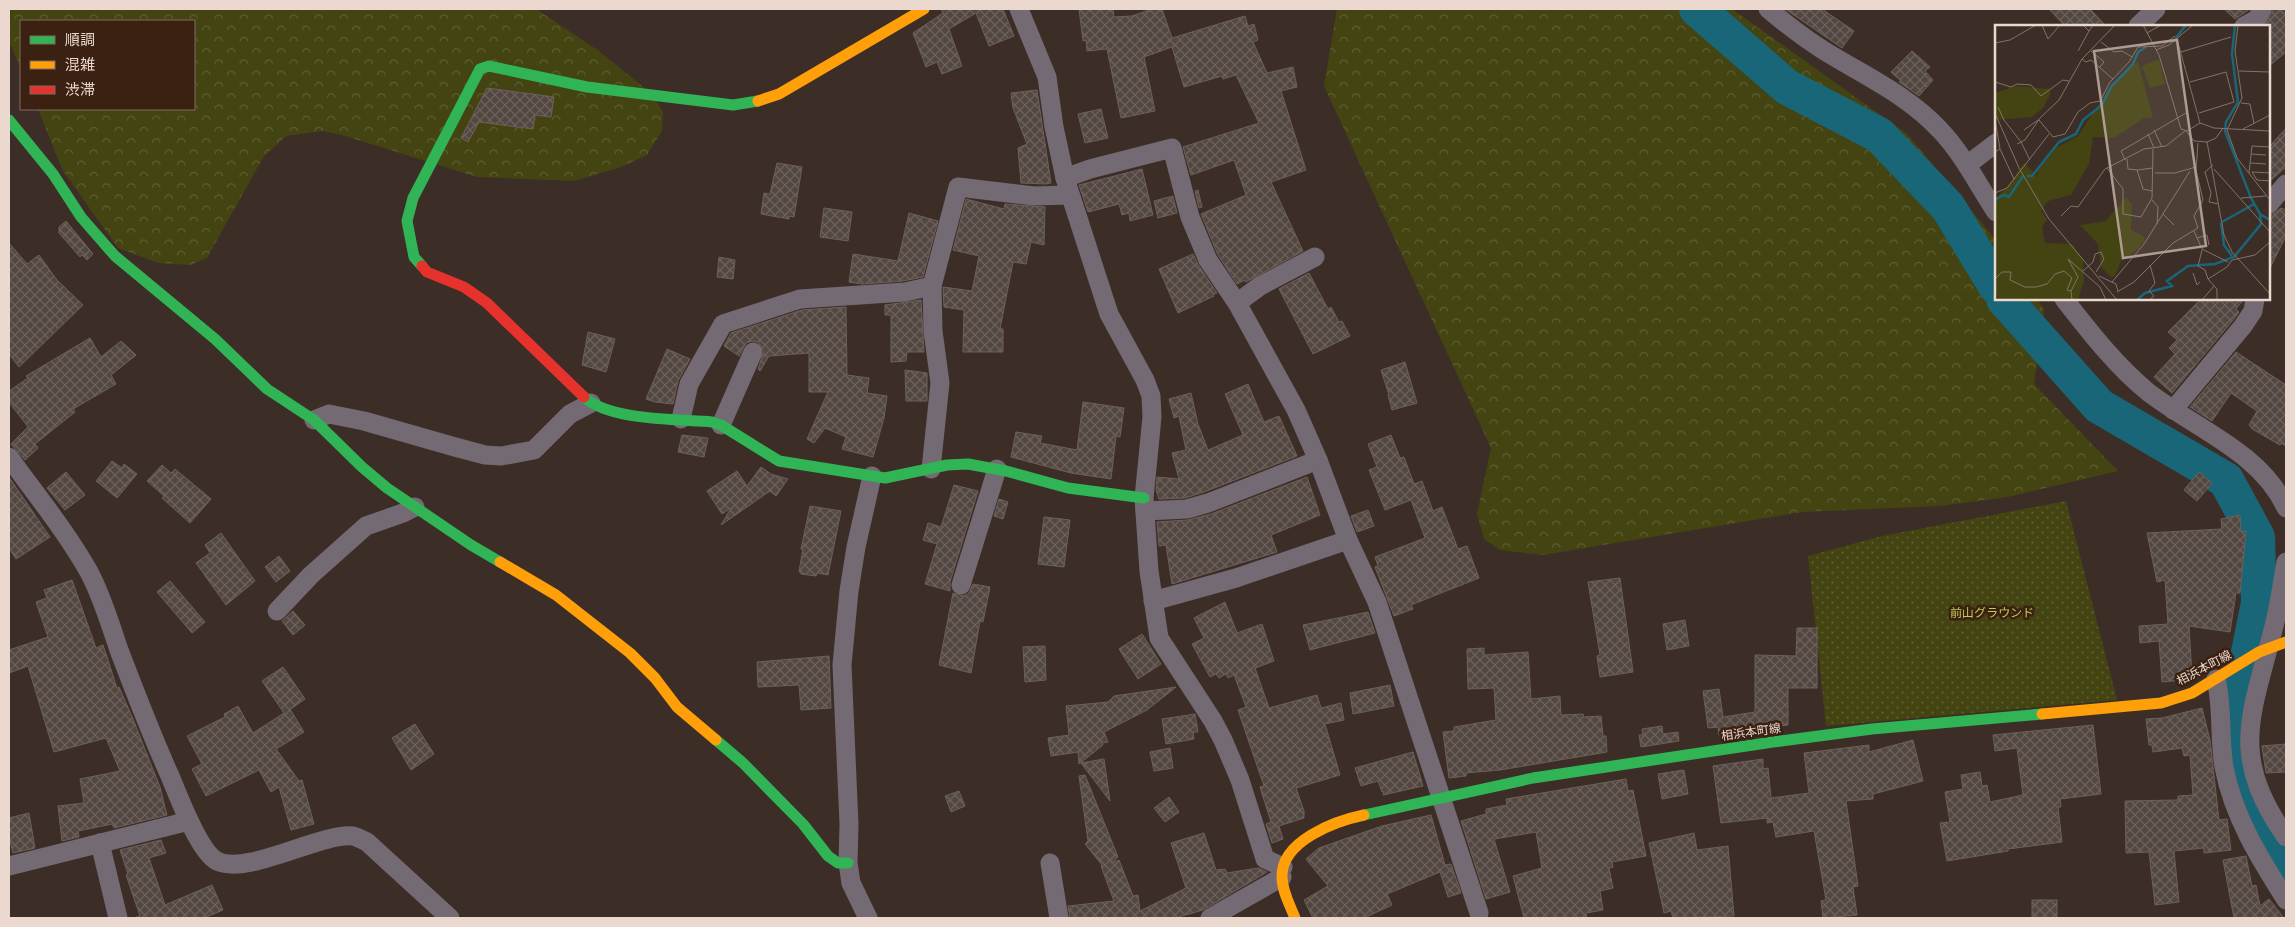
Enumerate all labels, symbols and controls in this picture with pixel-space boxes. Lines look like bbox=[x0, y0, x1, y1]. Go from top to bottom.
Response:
legend bbox=[20, 20, 195, 110]
inset map bbox=[1995, 25, 2270, 300]
text: 順調 bbox=[65, 31, 95, 49]
text: 混雑 bbox=[65, 56, 95, 74]
text: 渋滞 bbox=[65, 81, 95, 99]
park label: 前山グラウンド bbox=[1950, 606, 2034, 620]
street label: 相浜本町線 bbox=[2174, 648, 2234, 688]
street label: 相浜本町線 bbox=[1720, 721, 1782, 743]

